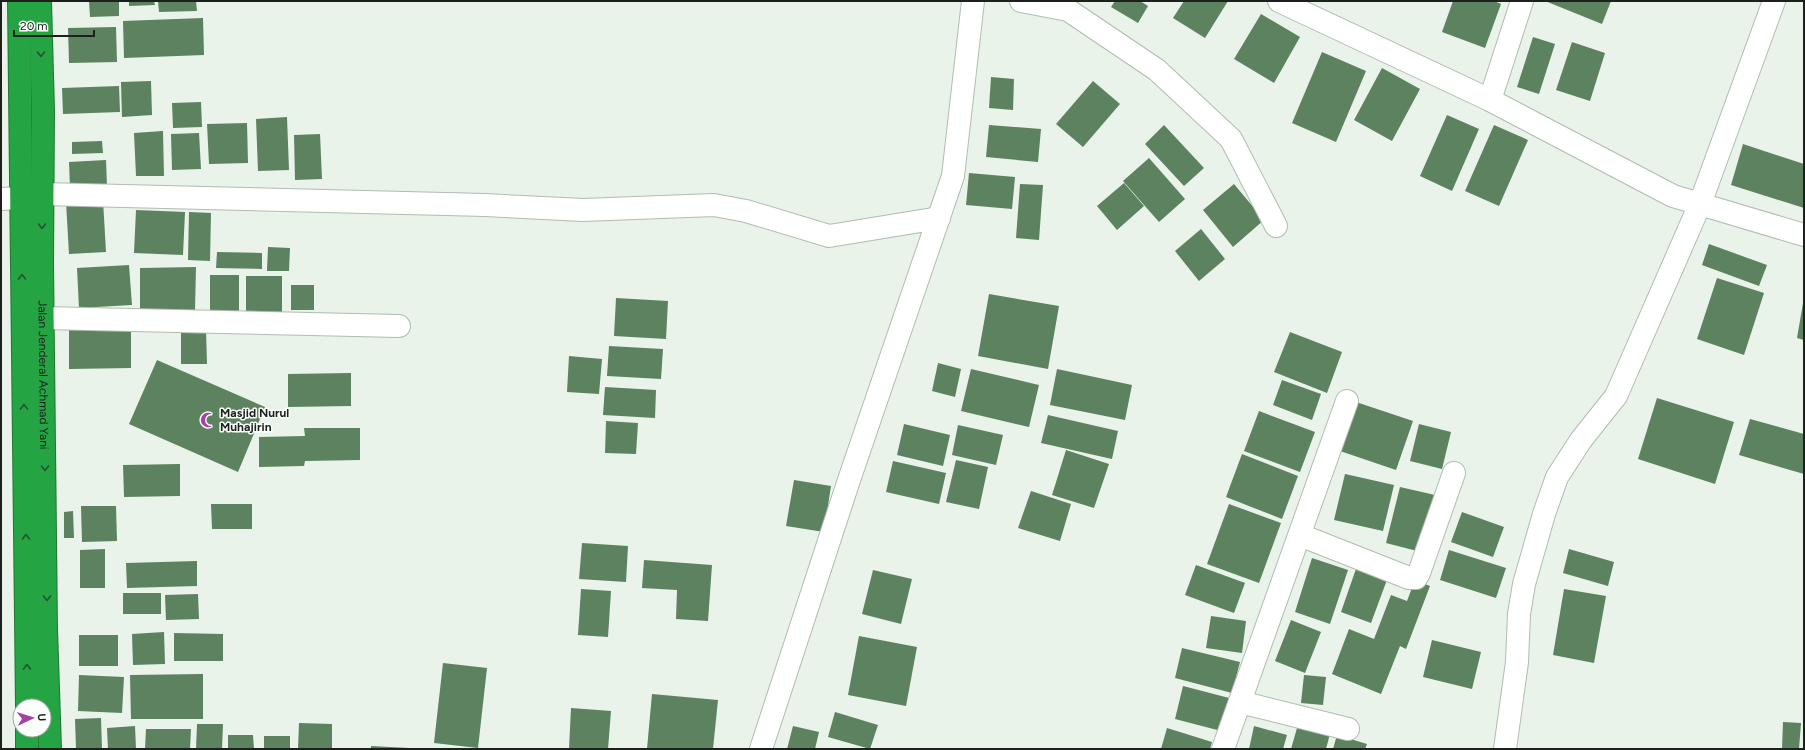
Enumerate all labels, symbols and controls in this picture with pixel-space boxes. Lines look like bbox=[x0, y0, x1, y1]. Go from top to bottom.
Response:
scale bar bbox=[14, 12, 94, 38]
text: 20 m bbox=[20, 19, 48, 33]
one-way arrow bbox=[37, 51, 45, 57]
one-way arrow bbox=[38, 223, 46, 229]
one-way arrow bbox=[18, 274, 26, 280]
street label: Jalan Jenderal Achmad Yani bbox=[35, 300, 51, 450]
one-way arrow bbox=[20, 404, 28, 410]
place label: Masjid Nurul Muhajirin bbox=[220, 406, 289, 434]
mosque icon: Masjid Nurul Muhajirin bbox=[199, 411, 217, 429]
one-way arrow bbox=[40, 465, 49, 471]
one-way arrow bbox=[21, 534, 30, 540]
one-way arrow bbox=[42, 595, 51, 601]
one-way arrow bbox=[23, 664, 31, 670]
north arrow bbox=[12, 698, 52, 738]
text: U bbox=[35, 713, 48, 722]

